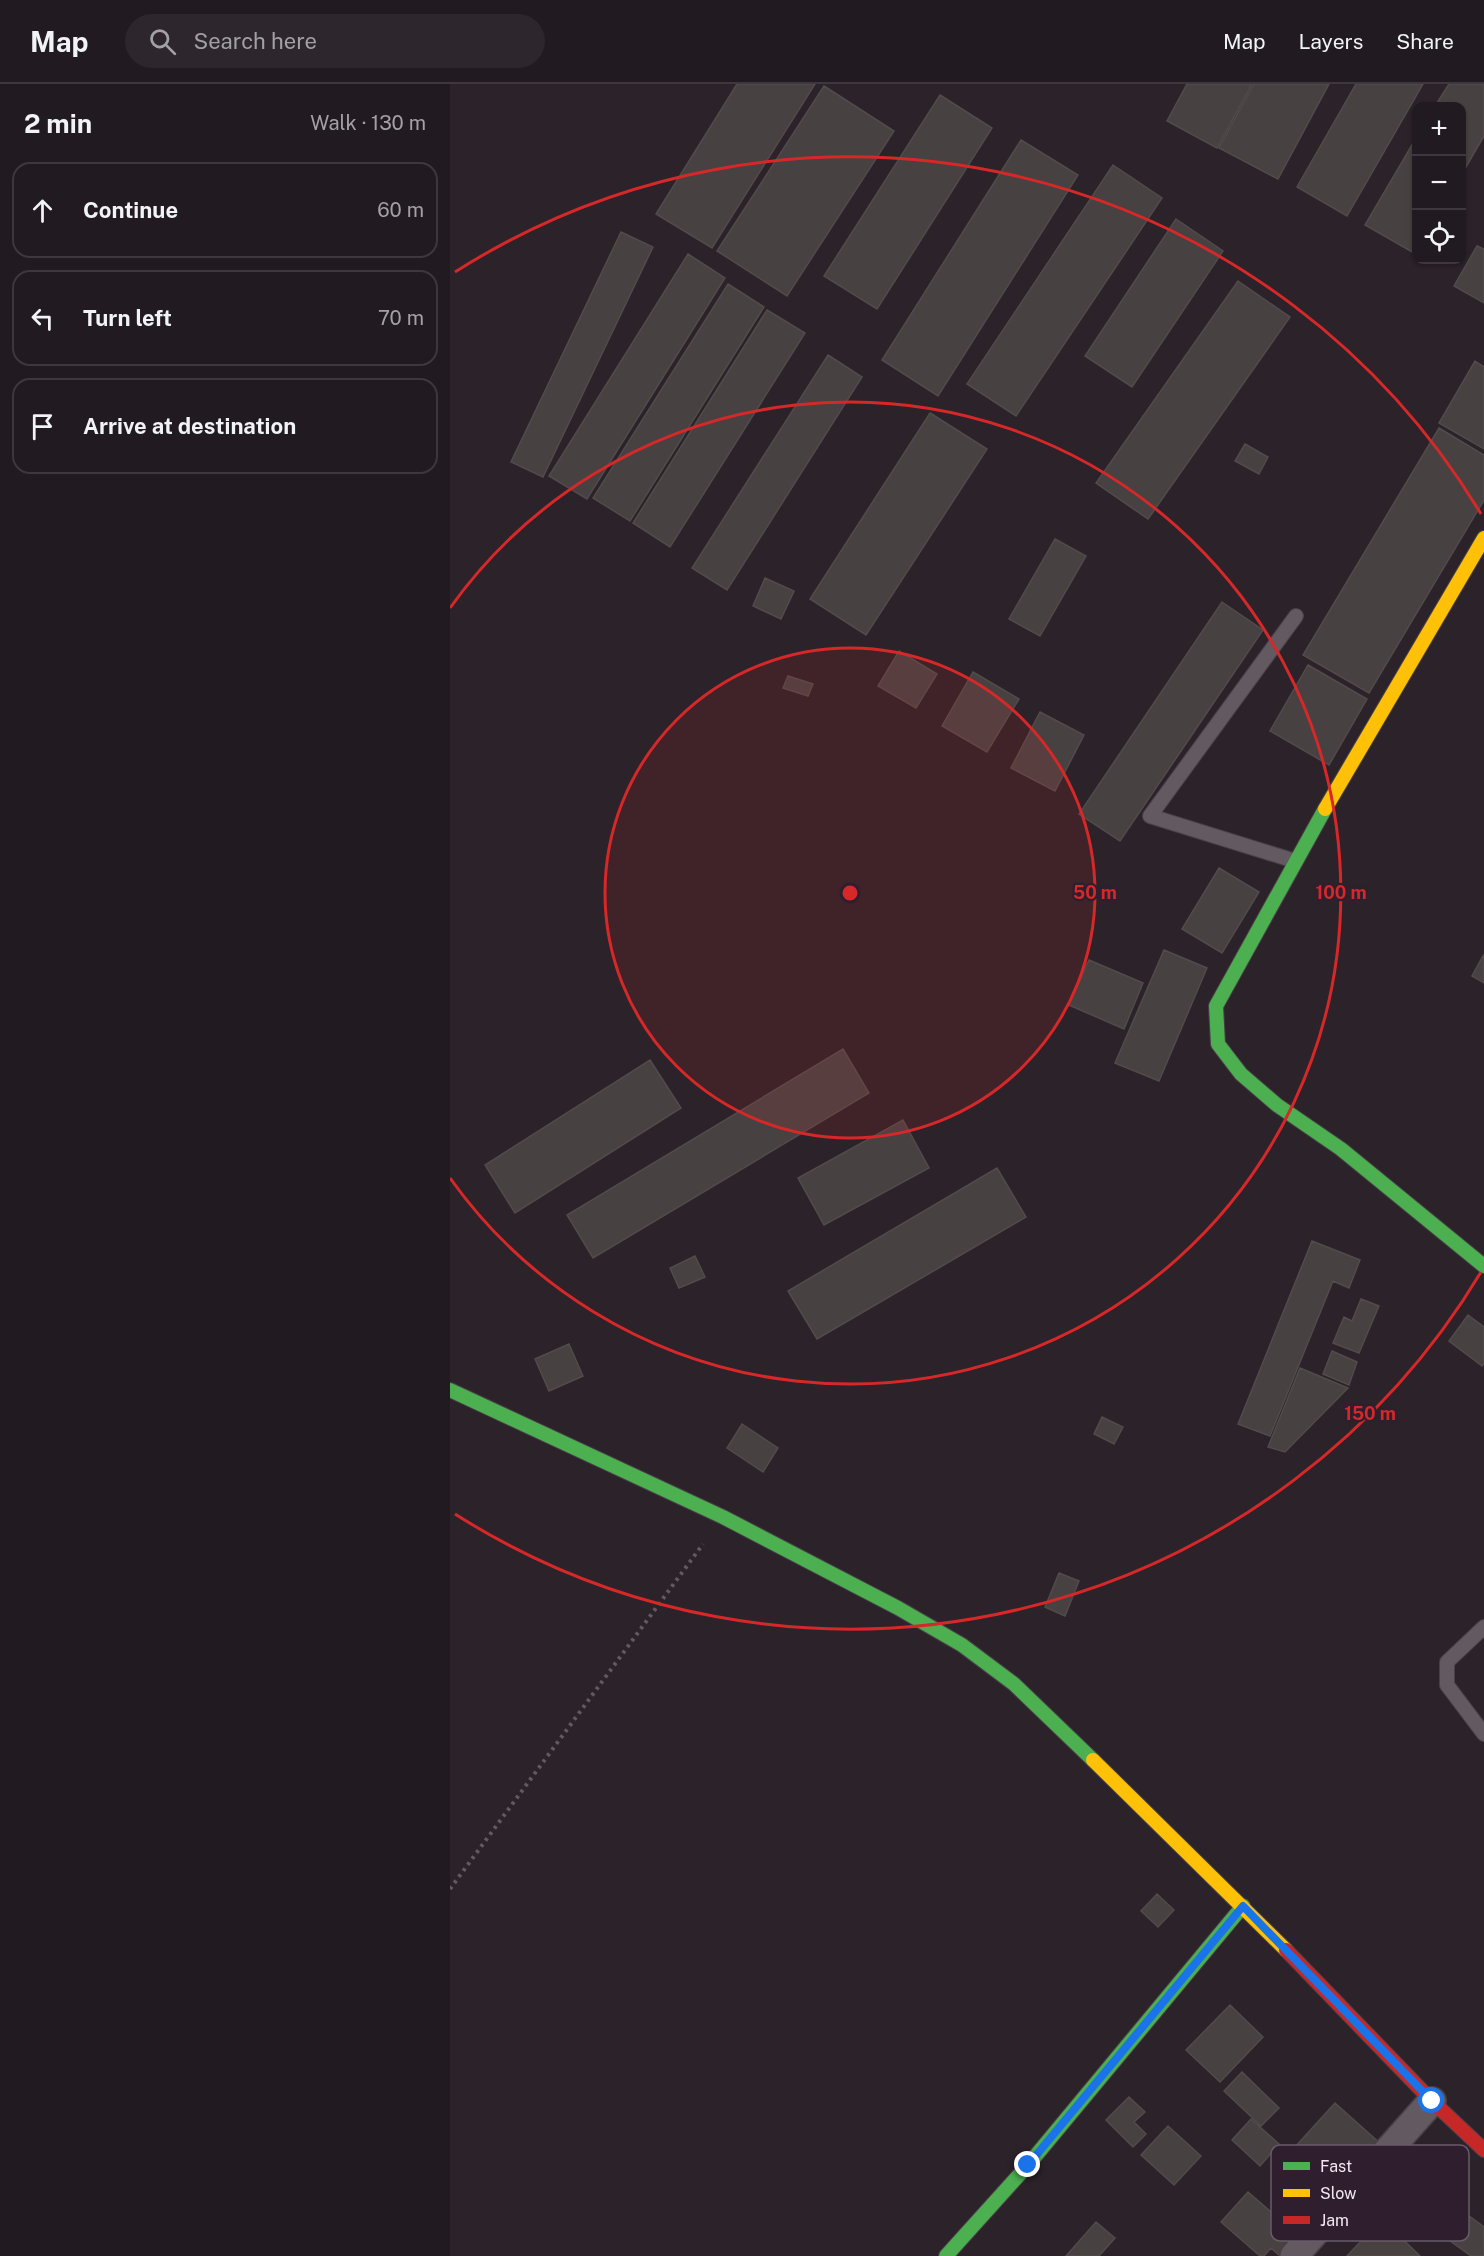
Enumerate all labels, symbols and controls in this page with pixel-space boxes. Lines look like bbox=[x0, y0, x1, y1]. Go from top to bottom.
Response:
search box bbox=[125, 14, 545, 68]
text: Map bbox=[30, 25, 89, 58]
icon: search bbox=[146, 25, 179, 58]
text: Search here bbox=[194, 28, 317, 54]
text: Map bbox=[1223, 29, 1266, 54]
text: Layers bbox=[1299, 29, 1363, 54]
text: Share bbox=[1396, 29, 1454, 54]
map controls bbox=[1412, 102, 1466, 264]
button: + bbox=[1412, 102, 1466, 156]
text: 2 min bbox=[24, 108, 92, 139]
text: Walk · 130 m bbox=[310, 111, 426, 135]
button: − bbox=[1412, 156, 1466, 210]
icon: ahead bbox=[26, 194, 59, 227]
text: Continue bbox=[83, 197, 178, 223]
text: 60 m bbox=[377, 198, 424, 222]
button: locate bbox=[1412, 210, 1466, 264]
icon: left bbox=[26, 302, 59, 335]
text: Turn left bbox=[83, 305, 172, 331]
text: 70 m bbox=[378, 306, 424, 330]
icon: arrive bbox=[26, 410, 59, 443]
text: Arrive at destination bbox=[83, 413, 296, 439]
text: 50 m bbox=[1073, 882, 1117, 903]
text: 100 m bbox=[1315, 882, 1367, 903]
centre of rings bbox=[840, 883, 860, 903]
text: 150 m bbox=[1344, 1403, 1396, 1424]
route start bbox=[1418, 2087, 1444, 2113]
legend bbox=[1271, 2145, 1469, 2241]
route end bbox=[1014, 2151, 1040, 2177]
text: Fast bbox=[1320, 2157, 1352, 2176]
text: Slow bbox=[1320, 2184, 1357, 2203]
text: Jam bbox=[1320, 2211, 1349, 2230]

